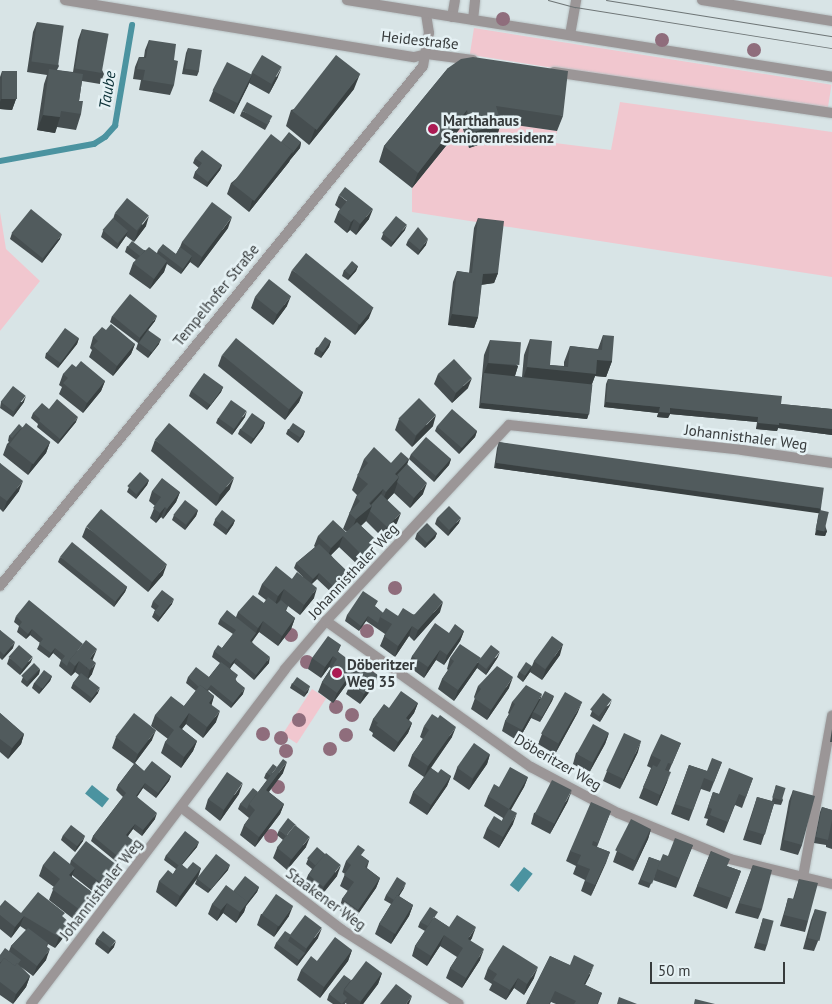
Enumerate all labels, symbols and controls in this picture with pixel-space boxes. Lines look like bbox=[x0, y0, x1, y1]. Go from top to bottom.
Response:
street label: Heidestraße bbox=[380, 27, 460, 53]
water label: Taube bbox=[95, 70, 119, 110]
place label: Marthahaus Seniorenresidenz bbox=[443, 111, 554, 146]
marker: Marthahaus Seniorenresidenz bbox=[427, 123, 439, 135]
street label: Tempelhofer Straße bbox=[169, 240, 263, 350]
street label: Johannisthaler Weg bbox=[683, 421, 809, 453]
street label: Johannisthaler Weg bbox=[304, 520, 402, 622]
place label: Döberitzer Weg 35 bbox=[347, 655, 415, 690]
marker: Döberitzer Weg 35 bbox=[331, 667, 343, 679]
street label: Döberitzer Weg bbox=[511, 730, 605, 794]
street label: Johannisthaler Weg bbox=[56, 835, 146, 943]
street label: Staakener Weg bbox=[282, 864, 370, 934]
scale bar bbox=[652, 952, 787, 984]
text: 50 m bbox=[658, 961, 691, 980]

